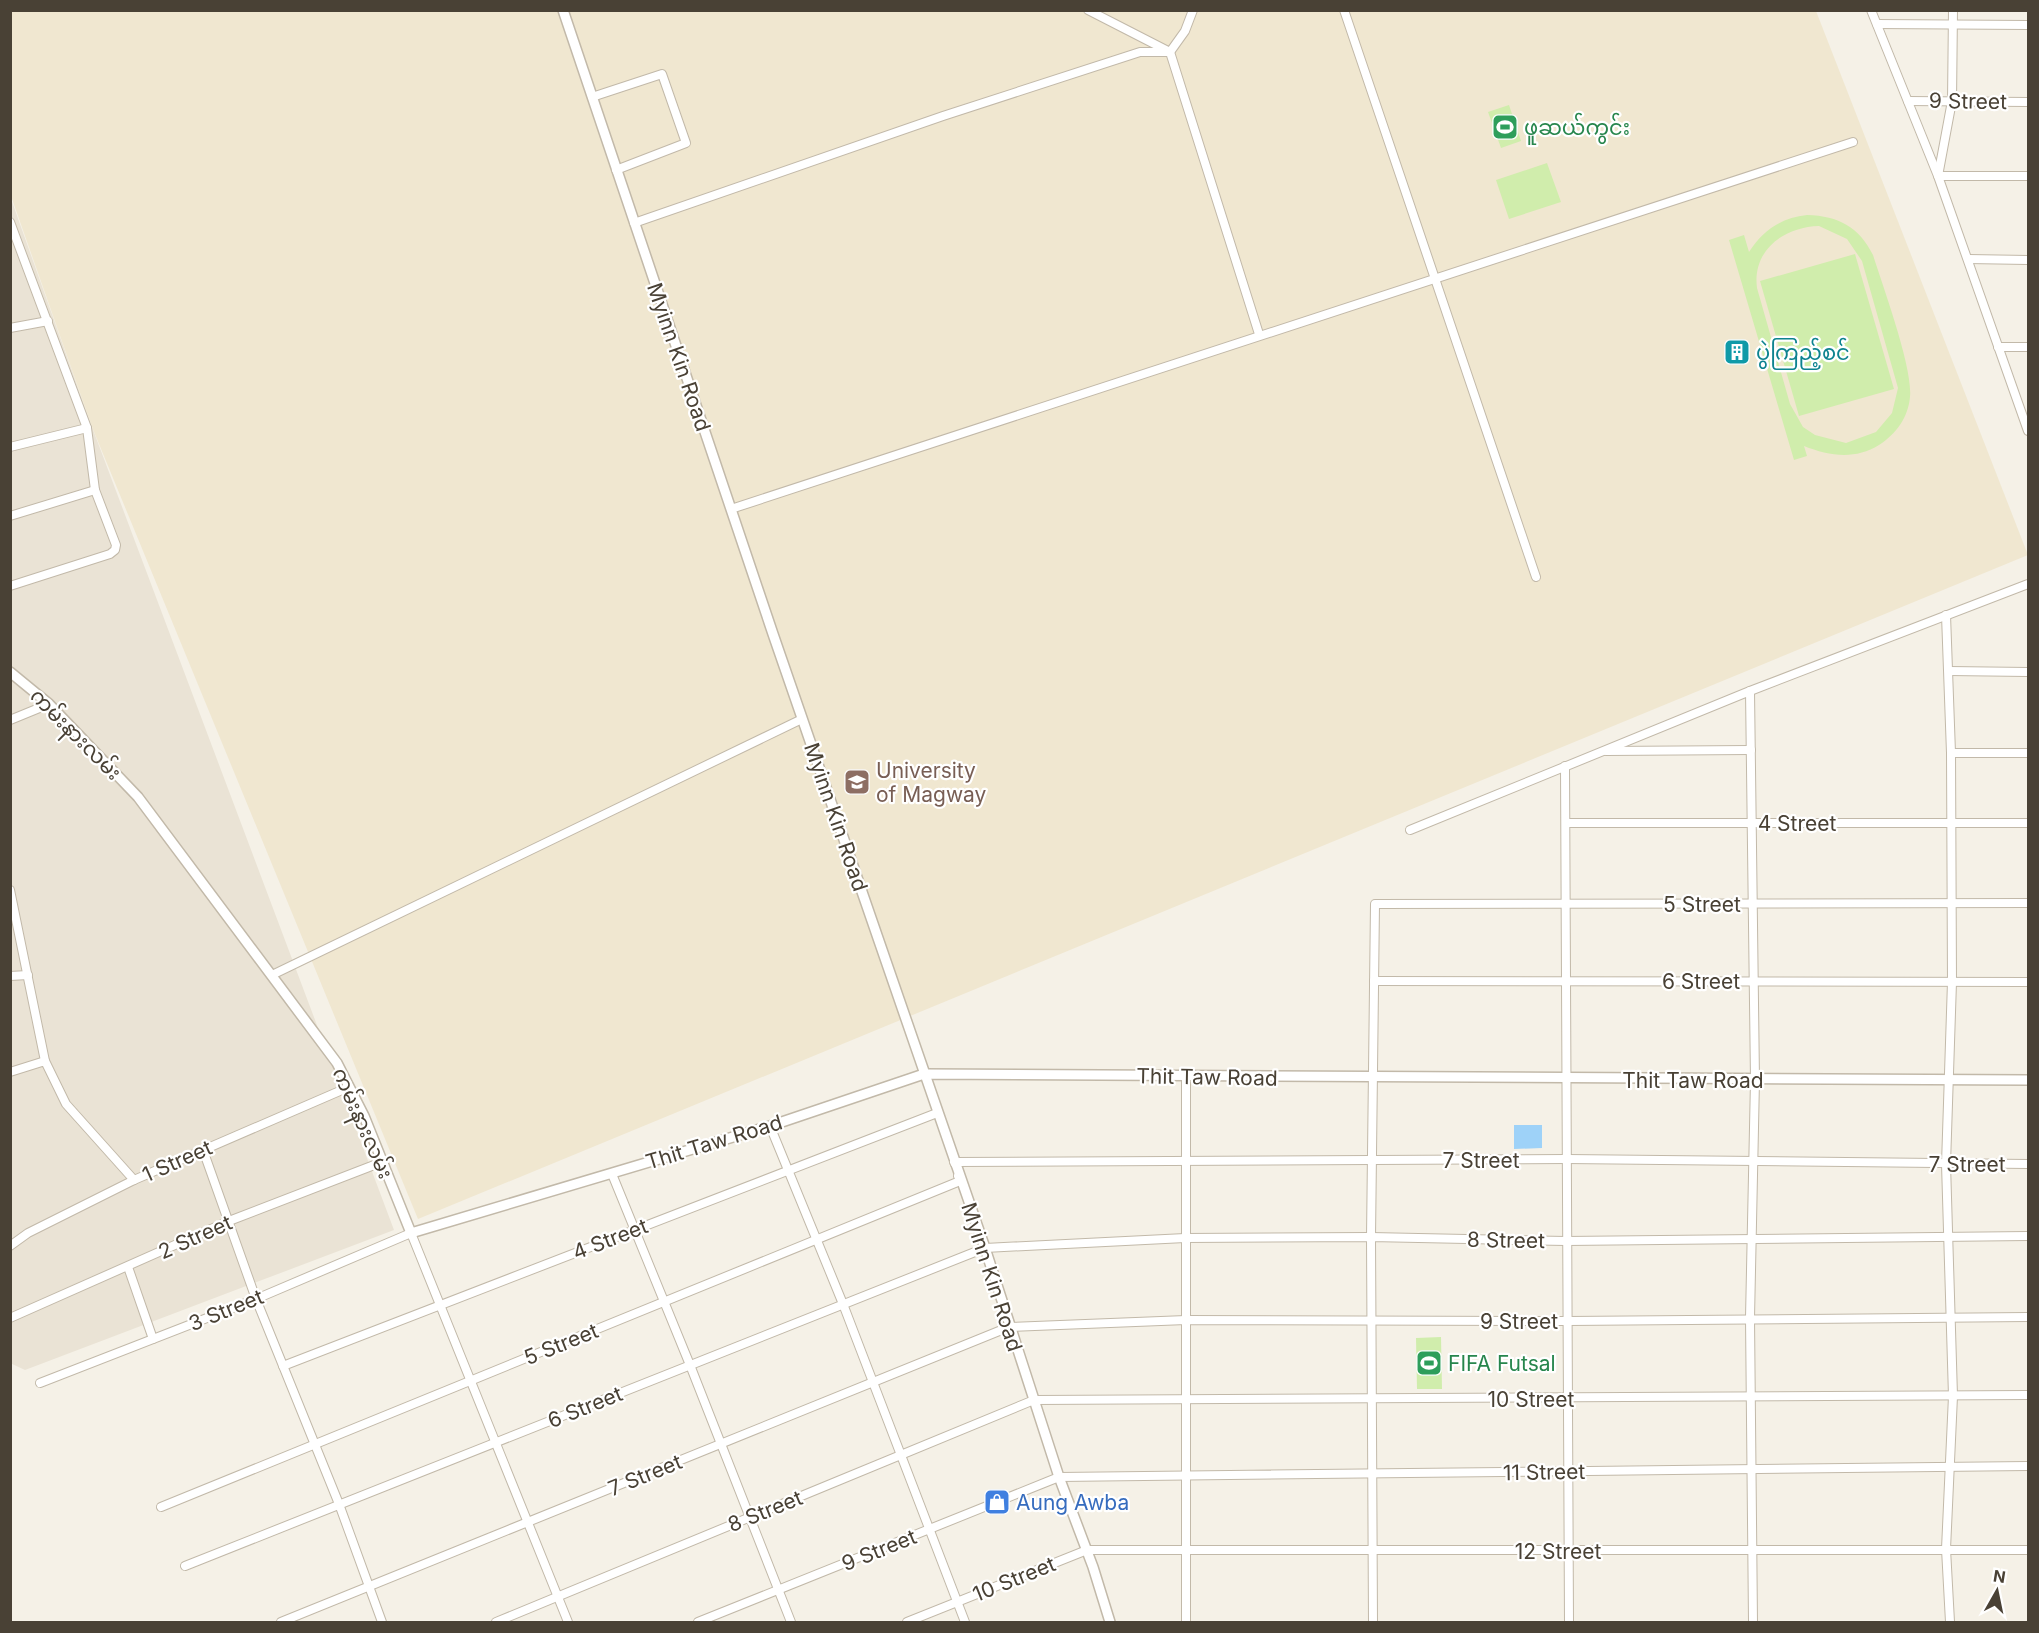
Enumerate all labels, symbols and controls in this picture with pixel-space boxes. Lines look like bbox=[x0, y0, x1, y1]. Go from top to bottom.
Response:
street label: 9 Street bbox=[1929, 88, 2007, 114]
sports icon: ဖူဆယ်ကွင်း bbox=[1490, 112, 1520, 142]
place label: ဖူဆယ်ကွင်း bbox=[1524, 112, 1630, 145]
street label: Myinn Kin Road bbox=[642, 280, 716, 434]
building icon: ပွဲကြည့်စင် bbox=[1722, 337, 1752, 367]
place label: ပွဲကြည့်စင် bbox=[1756, 337, 1850, 370]
street label: ကမ်းနားလမ်း bbox=[22, 681, 129, 788]
street label: Myinn Kin Road bbox=[799, 740, 873, 894]
place label: University of Magway bbox=[876, 758, 987, 807]
school or university icon: University of Magway bbox=[842, 767, 872, 797]
street label: 4 Street bbox=[1758, 811, 1836, 836]
street label: 5 Street bbox=[1663, 892, 1741, 917]
street label: 6 Street bbox=[1662, 969, 1740, 994]
street label: ကမ်းနားလမ်း bbox=[323, 1062, 401, 1184]
street label: Thit Taw Road bbox=[1136, 1063, 1278, 1091]
street label: Thit Taw Road bbox=[1622, 1068, 1764, 1093]
street label: Thit Taw Road bbox=[643, 1109, 785, 1175]
street label: 1 Street bbox=[138, 1135, 216, 1187]
street label: 7 Street bbox=[1442, 1148, 1520, 1173]
street label: 7 Street bbox=[1928, 1152, 2006, 1177]
street label: Myinn Kin Road bbox=[956, 1199, 1028, 1355]
street label: 2 Street bbox=[154, 1210, 236, 1264]
street label: 4 Street bbox=[569, 1213, 651, 1265]
street label: 8 Street bbox=[1467, 1227, 1545, 1253]
street label: 3 Street bbox=[185, 1284, 267, 1336]
street label: 9 Street bbox=[1480, 1309, 1558, 1334]
street label: 5 Street bbox=[520, 1318, 602, 1370]
sports icon: FIFA Futsal bbox=[1414, 1348, 1444, 1378]
place label: FIFA Futsal bbox=[1448, 1351, 1556, 1376]
street label: 6 Street bbox=[544, 1381, 626, 1433]
street label: 10 Street bbox=[1488, 1387, 1575, 1412]
street label: 7 Street bbox=[605, 1449, 686, 1501]
street label: 11 Street bbox=[1503, 1459, 1585, 1485]
street label: 8 Street bbox=[724, 1485, 806, 1537]
shop icon: Aung Awba bbox=[982, 1487, 1012, 1517]
place label: Aung Awba bbox=[1016, 1490, 1129, 1515]
street label: 9 Street bbox=[838, 1524, 920, 1576]
street label: 12 Street bbox=[1515, 1539, 1601, 1564]
street label: 10 Street bbox=[969, 1551, 1059, 1607]
north arrow bbox=[1967, 1561, 2027, 1621]
text: N bbox=[1992, 1565, 2007, 1587]

